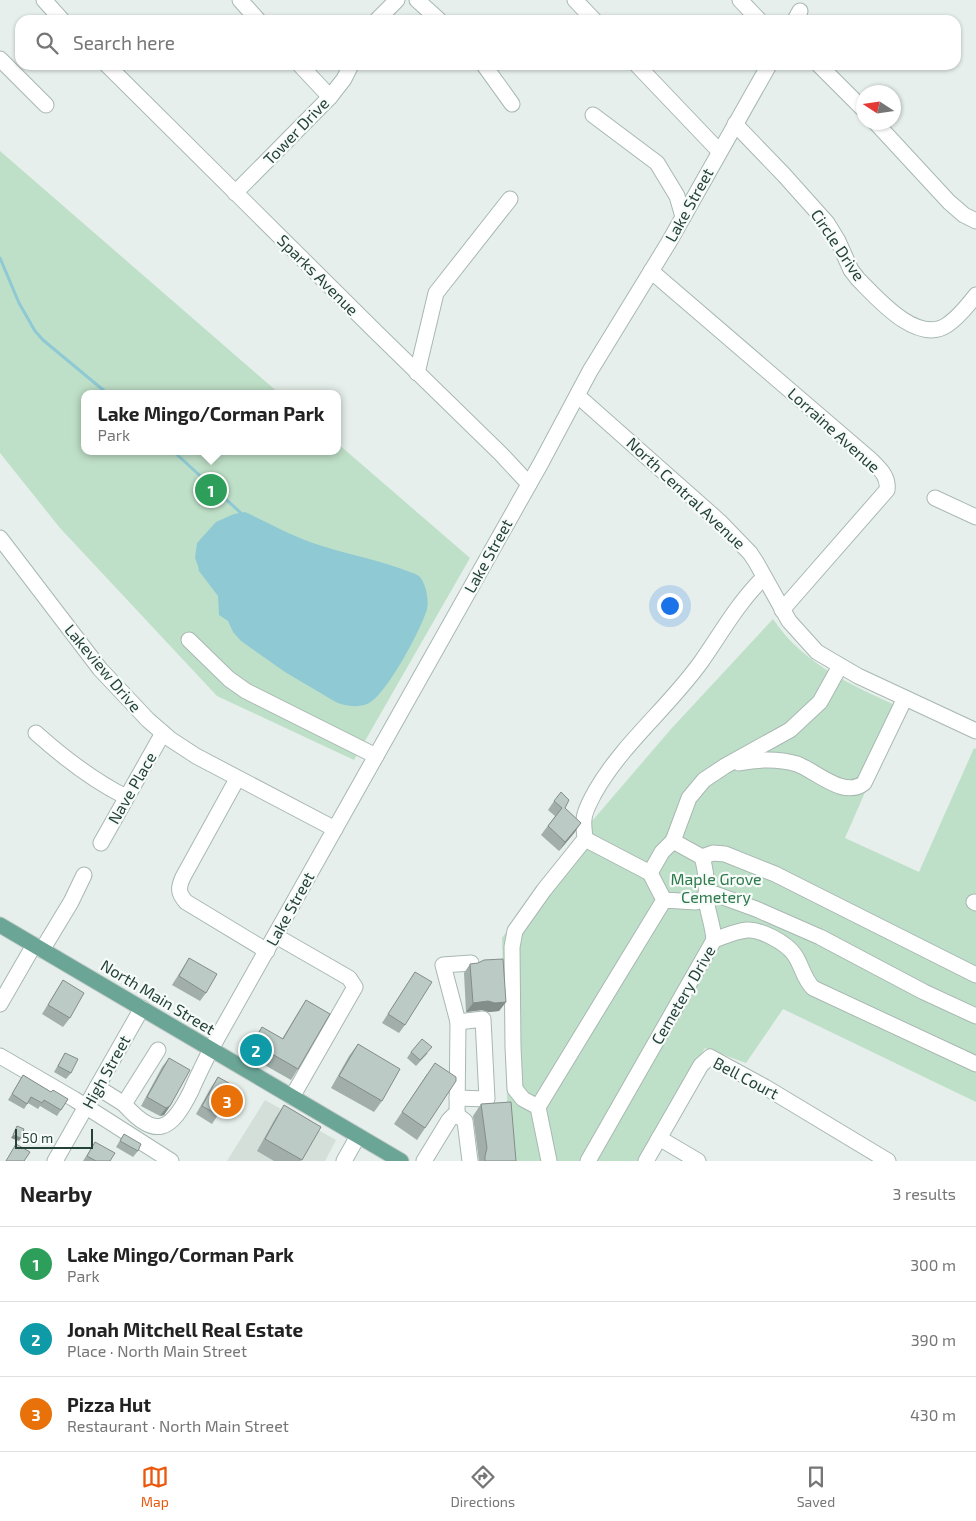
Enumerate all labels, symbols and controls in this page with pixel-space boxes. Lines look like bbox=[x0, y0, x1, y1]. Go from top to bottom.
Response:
search box bbox=[15, 15, 961, 70]
icon: search bbox=[33, 29, 61, 57]
text: Search here bbox=[73, 31, 175, 54]
north arrow bbox=[856, 85, 901, 130]
street label: Tower Drive bbox=[259, 93, 332, 168]
street label: Lake Street bbox=[660, 164, 717, 245]
street label: Circle Drive bbox=[808, 205, 869, 284]
street label: Sparks Avenue bbox=[274, 230, 363, 319]
street label: Lorraine Avenue bbox=[784, 383, 884, 476]
popup bbox=[81, 390, 341, 455]
text: Lake Mingo/Corman Park bbox=[98, 402, 324, 425]
text: Park bbox=[98, 425, 130, 444]
street label: North Central Avenue bbox=[623, 433, 750, 553]
pin: 1 bbox=[195, 471, 227, 509]
street label: Lake Street bbox=[459, 515, 516, 596]
your location bbox=[657, 593, 683, 619]
street label: Lakeview Drive bbox=[61, 620, 146, 716]
street label: Nave Place bbox=[103, 748, 160, 827]
street label: Lake Street bbox=[261, 868, 318, 949]
park label: Maple Grove Cemetery bbox=[670, 869, 762, 906]
street label: Cemetery Drive bbox=[647, 942, 719, 1048]
street label: North Main Street bbox=[98, 955, 219, 1038]
pin: 2 bbox=[240, 1031, 272, 1069]
street label: High Street bbox=[78, 1032, 133, 1112]
street label: Bell Court bbox=[710, 1052, 782, 1103]
pin: 3 bbox=[211, 1082, 243, 1120]
scale bar bbox=[15, 1126, 92, 1149]
text: 50 m bbox=[22, 1129, 53, 1146]
text: Nearby bbox=[20, 1181, 92, 1206]
text: 3 results bbox=[893, 1184, 956, 1203]
text: Lake Mingo/Corman Park bbox=[67, 1243, 294, 1266]
text: 1 bbox=[33, 1255, 39, 1274]
text: 300 m bbox=[910, 1255, 956, 1274]
text: Park bbox=[67, 1266, 100, 1285]
text: Jonah Mitchell Real Estate bbox=[67, 1318, 303, 1341]
text: 2 bbox=[31, 1330, 41, 1349]
text: 390 m bbox=[911, 1330, 956, 1349]
text: Place · North Main Street bbox=[67, 1341, 247, 1360]
text: Pizza Hut bbox=[67, 1393, 151, 1416]
text: 3 bbox=[31, 1405, 41, 1424]
text: 430 m bbox=[910, 1405, 956, 1424]
text: Restaurant · North Main Street bbox=[67, 1416, 289, 1435]
tab: Map bbox=[141, 1463, 169, 1510]
tab: Directions bbox=[451, 1463, 515, 1510]
tab: Saved bbox=[797, 1463, 835, 1510]

